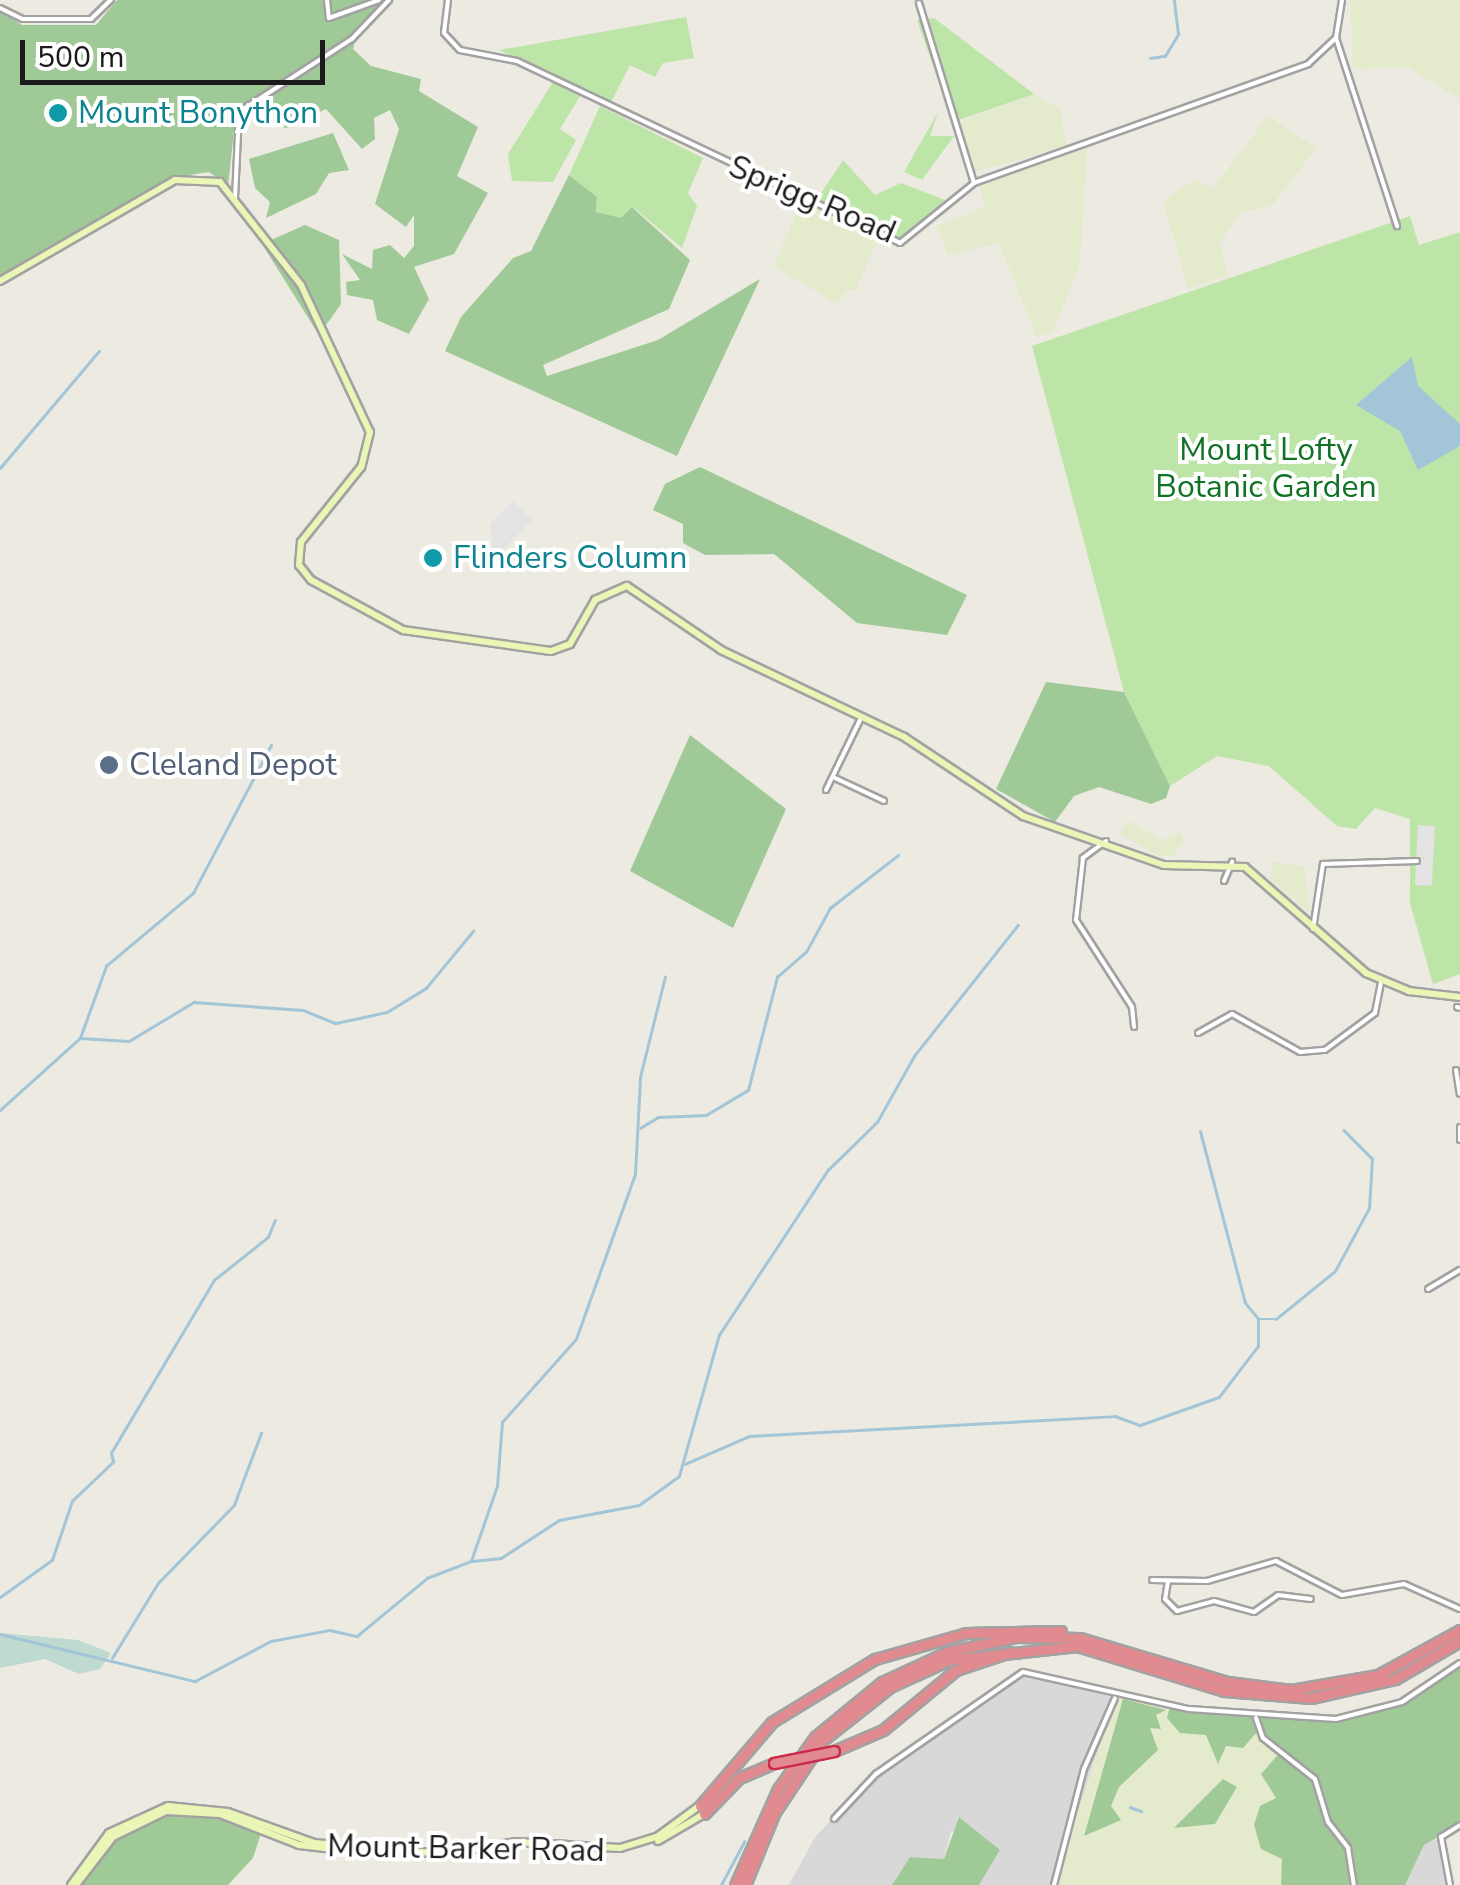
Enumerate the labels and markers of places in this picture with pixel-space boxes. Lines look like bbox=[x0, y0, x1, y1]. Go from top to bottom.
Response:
place label: Mount Bonython bbox=[78, 94, 318, 132]
marker: Mount Bonython bbox=[47, 102, 69, 124]
place label: Flinders Column bbox=[453, 539, 687, 577]
marker: Flinders Column bbox=[422, 547, 444, 569]
place label: Cleland Depot bbox=[129, 746, 337, 784]
marker: Cleland Depot bbox=[98, 754, 120, 776]

